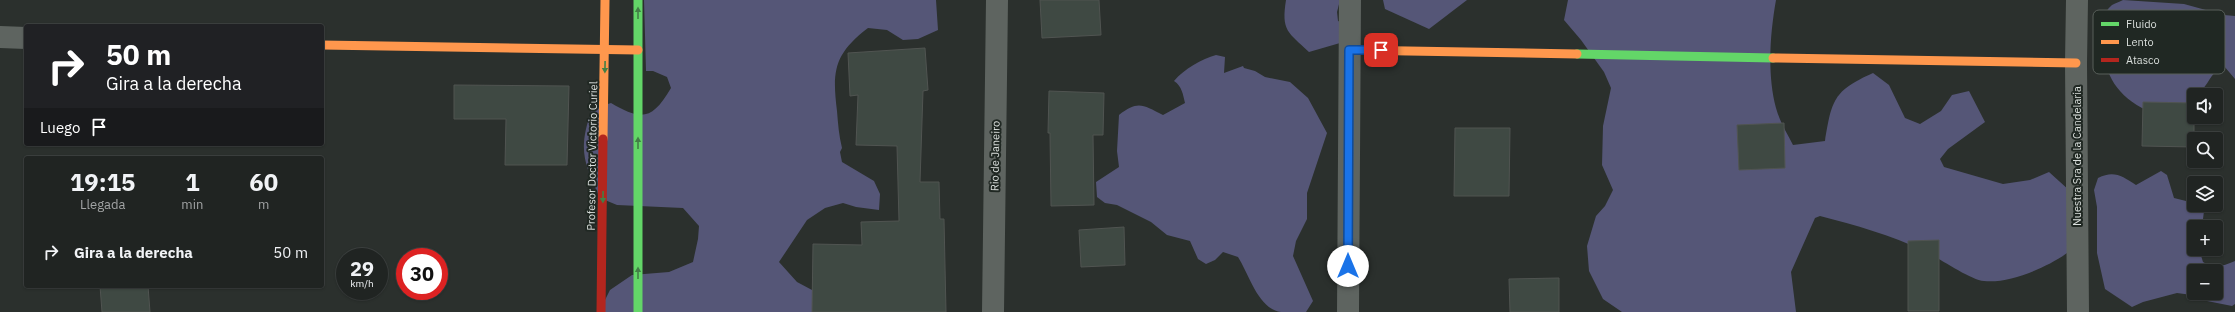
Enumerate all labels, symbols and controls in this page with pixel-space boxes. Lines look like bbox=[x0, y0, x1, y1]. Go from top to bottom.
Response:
one-way arrow bbox=[635, 6, 641, 19]
legend bbox=[2093, 10, 2225, 74]
text: Fluido bbox=[2126, 17, 2157, 31]
pin bbox=[1364, 33, 1398, 67]
text: Lento bbox=[2126, 35, 2154, 49]
text: 50 m bbox=[106, 36, 171, 73]
icon: arrive bbox=[1370, 39, 1392, 61]
icon: right bbox=[40, 40, 92, 92]
text: Atasco bbox=[2126, 53, 2160, 67]
one-way arrow bbox=[602, 61, 608, 74]
text: Gira a la derecha bbox=[106, 72, 242, 95]
street label: Profesor Doctor Victorio Curiel bbox=[584, 81, 600, 231]
street label: Nuestra Sra de la Candelaria bbox=[2070, 86, 2084, 226]
map controls bbox=[2187, 88, 2223, 300]
button: sound bbox=[2187, 88, 2223, 124]
icon: arrive bbox=[88, 116, 110, 138]
text: Luego bbox=[40, 118, 80, 137]
street label: Rio de Janeiro bbox=[987, 121, 1003, 191]
button: search bbox=[2187, 132, 2223, 168]
one-way arrow bbox=[635, 136, 641, 149]
text: 19:15 bbox=[70, 166, 135, 198]
text: 1 bbox=[185, 166, 200, 198]
text: 60 bbox=[249, 166, 278, 198]
button: layers bbox=[2187, 176, 2223, 212]
one-way arrow bbox=[600, 191, 606, 204]
text: Llegada bbox=[80, 196, 125, 213]
text: min bbox=[181, 196, 203, 213]
text: m bbox=[258, 196, 269, 213]
button: + bbox=[2187, 220, 2223, 256]
icon: right bbox=[40, 241, 62, 263]
text: Gira a la derecha bbox=[74, 243, 193, 262]
text: 50 m bbox=[273, 243, 308, 262]
position arrow bbox=[1327, 245, 1369, 287]
speed limit sign: 30 bbox=[396, 248, 448, 300]
text: 29 bbox=[350, 255, 374, 282]
button: − bbox=[2187, 264, 2223, 300]
one-way arrow bbox=[635, 266, 641, 279]
text: km/h bbox=[350, 277, 374, 290]

